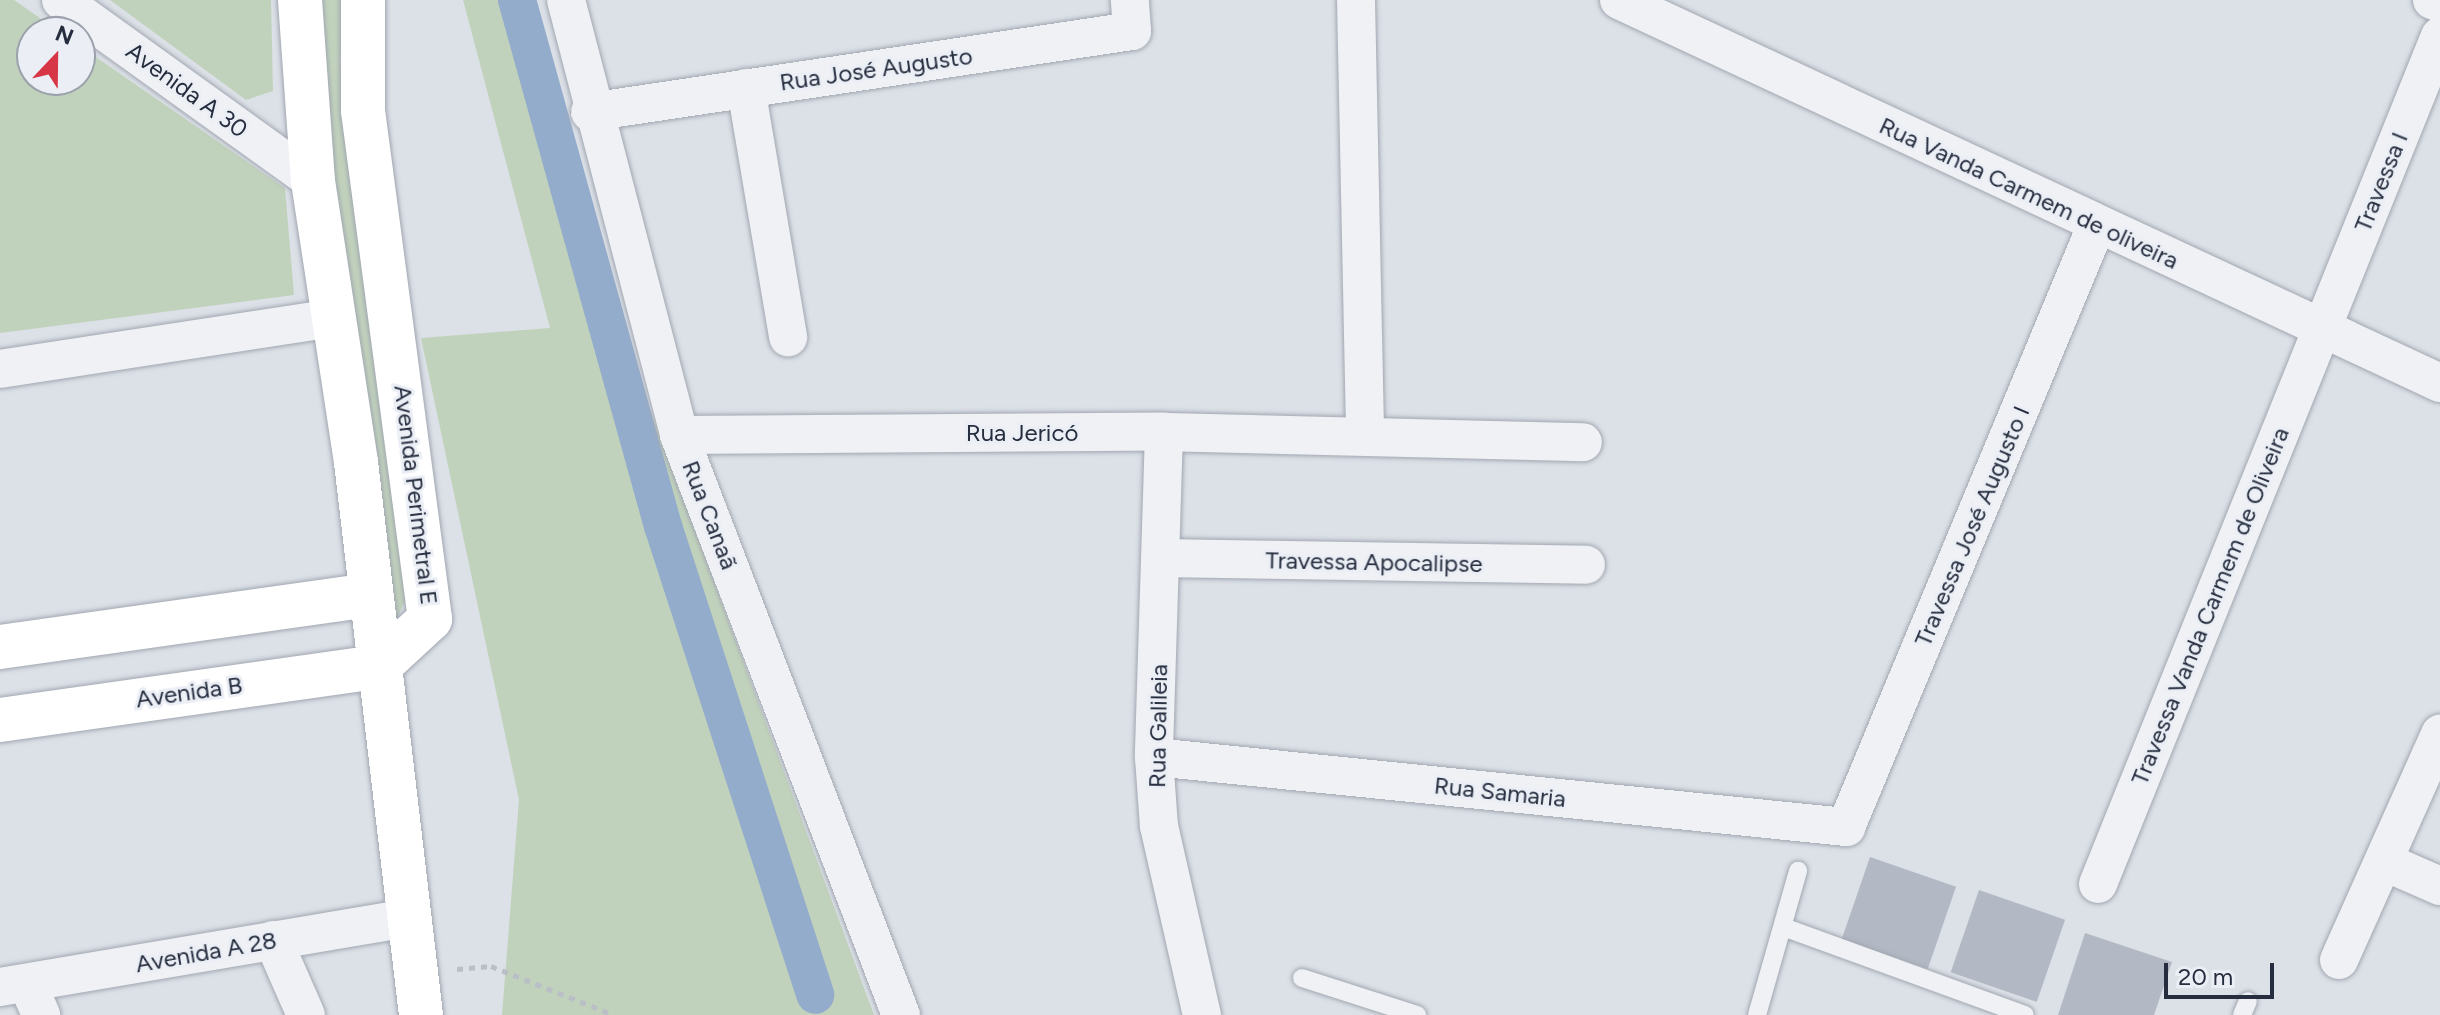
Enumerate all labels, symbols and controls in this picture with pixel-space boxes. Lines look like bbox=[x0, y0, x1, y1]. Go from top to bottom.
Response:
north arrow bbox=[16, 16, 96, 96]
text: N bbox=[51, 19, 77, 51]
street label: Avenida A 30 bbox=[121, 36, 253, 144]
street label: Rua José Augusto bbox=[778, 41, 974, 97]
street label: Rua Vanda Carmem de oliveira bbox=[1875, 111, 2183, 275]
street label: Travessa I bbox=[2348, 128, 2414, 236]
street label: Avenida Perimetral E bbox=[388, 383, 444, 607]
street label: Travessa José Augusto I bbox=[1908, 401, 2036, 651]
street label: Rua Jericó bbox=[966, 419, 1078, 447]
street label: Travessa Vanda Carmem de Oliveira bbox=[2125, 423, 2295, 789]
street label: Rua Canaã bbox=[676, 457, 744, 573]
street label: Travessa Apocalipse bbox=[1265, 546, 1483, 578]
street label: Rua Galileia bbox=[1143, 664, 1173, 788]
street label: Avenida B bbox=[134, 670, 244, 714]
street label: Rua Samaria bbox=[1433, 771, 1567, 813]
street label: Avenida A 28 bbox=[133, 925, 279, 979]
scale bar bbox=[2168, 947, 2278, 997]
text: 20 m bbox=[2178, 962, 2233, 991]

